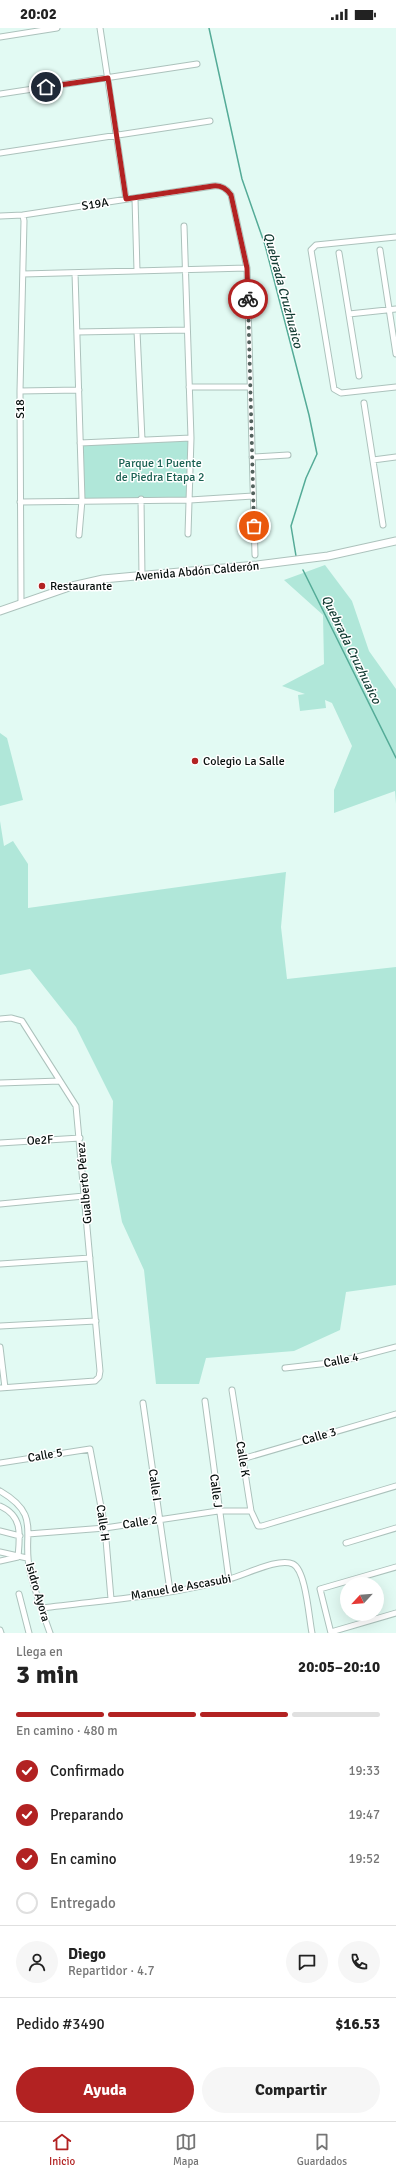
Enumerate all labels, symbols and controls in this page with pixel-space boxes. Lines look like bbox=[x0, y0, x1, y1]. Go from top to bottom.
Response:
text: 20:02 bbox=[20, 5, 57, 23]
pin bbox=[29, 70, 63, 104]
icon: home bbox=[35, 76, 57, 98]
street label: S19A bbox=[81, 195, 110, 214]
water label: Quebrada Cruzhuaico bbox=[260, 231, 307, 351]
courier bbox=[228, 279, 268, 319]
icon: bike bbox=[237, 288, 259, 310]
street label: S18 bbox=[13, 399, 28, 419]
park label: Parque 1 Puente de Piedra Etapa 2 bbox=[115, 456, 205, 485]
pin bbox=[237, 509, 271, 543]
icon: bag bbox=[243, 515, 265, 537]
street label: Avenida Abdón Calderón bbox=[134, 559, 260, 584]
place label: Restaurante bbox=[50, 579, 112, 594]
marker: Restaurante bbox=[37, 581, 47, 591]
water label: Quebrada Cruzhuaico bbox=[318, 592, 385, 708]
place label: Colegio La Salle bbox=[203, 754, 285, 769]
marker: Colegio La Salle bbox=[190, 756, 200, 766]
street label: Oe2F bbox=[26, 1132, 54, 1149]
street label: Gualberto Pérez bbox=[73, 1142, 96, 1224]
street label: Calle 4 bbox=[322, 1350, 360, 1371]
street label: Calle 3 bbox=[300, 1424, 338, 1449]
street label: Calle K bbox=[232, 1440, 253, 1478]
street label: Calle 5 bbox=[26, 1445, 64, 1466]
street label: Calle I bbox=[145, 1468, 164, 1502]
street label: Calle J bbox=[206, 1473, 225, 1509]
street label: Calle H bbox=[93, 1504, 112, 1542]
street label: Calle 2 bbox=[122, 1512, 159, 1533]
street label: Isidro Ayora bbox=[22, 1561, 53, 1623]
street label: Manuel de Ascasubi bbox=[130, 1571, 232, 1604]
north arrow bbox=[340, 1577, 384, 1621]
map controls bbox=[340, 1577, 384, 1621]
text: Llega en bbox=[16, 1644, 63, 1660]
text: 20:05–20:10 bbox=[298, 1658, 380, 1676]
text: 3 min bbox=[16, 1659, 79, 1691]
text: En camino · 480 m bbox=[16, 1723, 118, 1739]
icon: check bbox=[16, 1760, 38, 1782]
text: Confirmado bbox=[50, 1762, 124, 1780]
text: 19:33 bbox=[348, 1763, 380, 1779]
icon: check bbox=[16, 1804, 38, 1826]
text: Preparando bbox=[50, 1806, 124, 1824]
text: 19:47 bbox=[348, 1807, 380, 1823]
icon: check bbox=[16, 1848, 38, 1870]
text: En camino bbox=[50, 1850, 117, 1868]
text: 19:52 bbox=[348, 1851, 380, 1867]
text: Entregado bbox=[50, 1894, 116, 1912]
button: person bbox=[16, 1941, 58, 1983]
button: chat bbox=[286, 1941, 328, 1983]
button: phone bbox=[338, 1941, 380, 1983]
text: Diego bbox=[68, 1945, 106, 1963]
text: Repartidor · 4.7 bbox=[68, 1963, 154, 1979]
text: Pedido #3490 bbox=[16, 2015, 105, 2033]
text: $16.53 bbox=[335, 2015, 380, 2033]
button: Ayuda bbox=[16, 2067, 194, 2113]
button: Compartir bbox=[202, 2067, 380, 2113]
tab: Inicio bbox=[49, 2131, 75, 2168]
tab: Mapa bbox=[173, 2131, 199, 2168]
tab: Guardados bbox=[297, 2131, 347, 2168]

